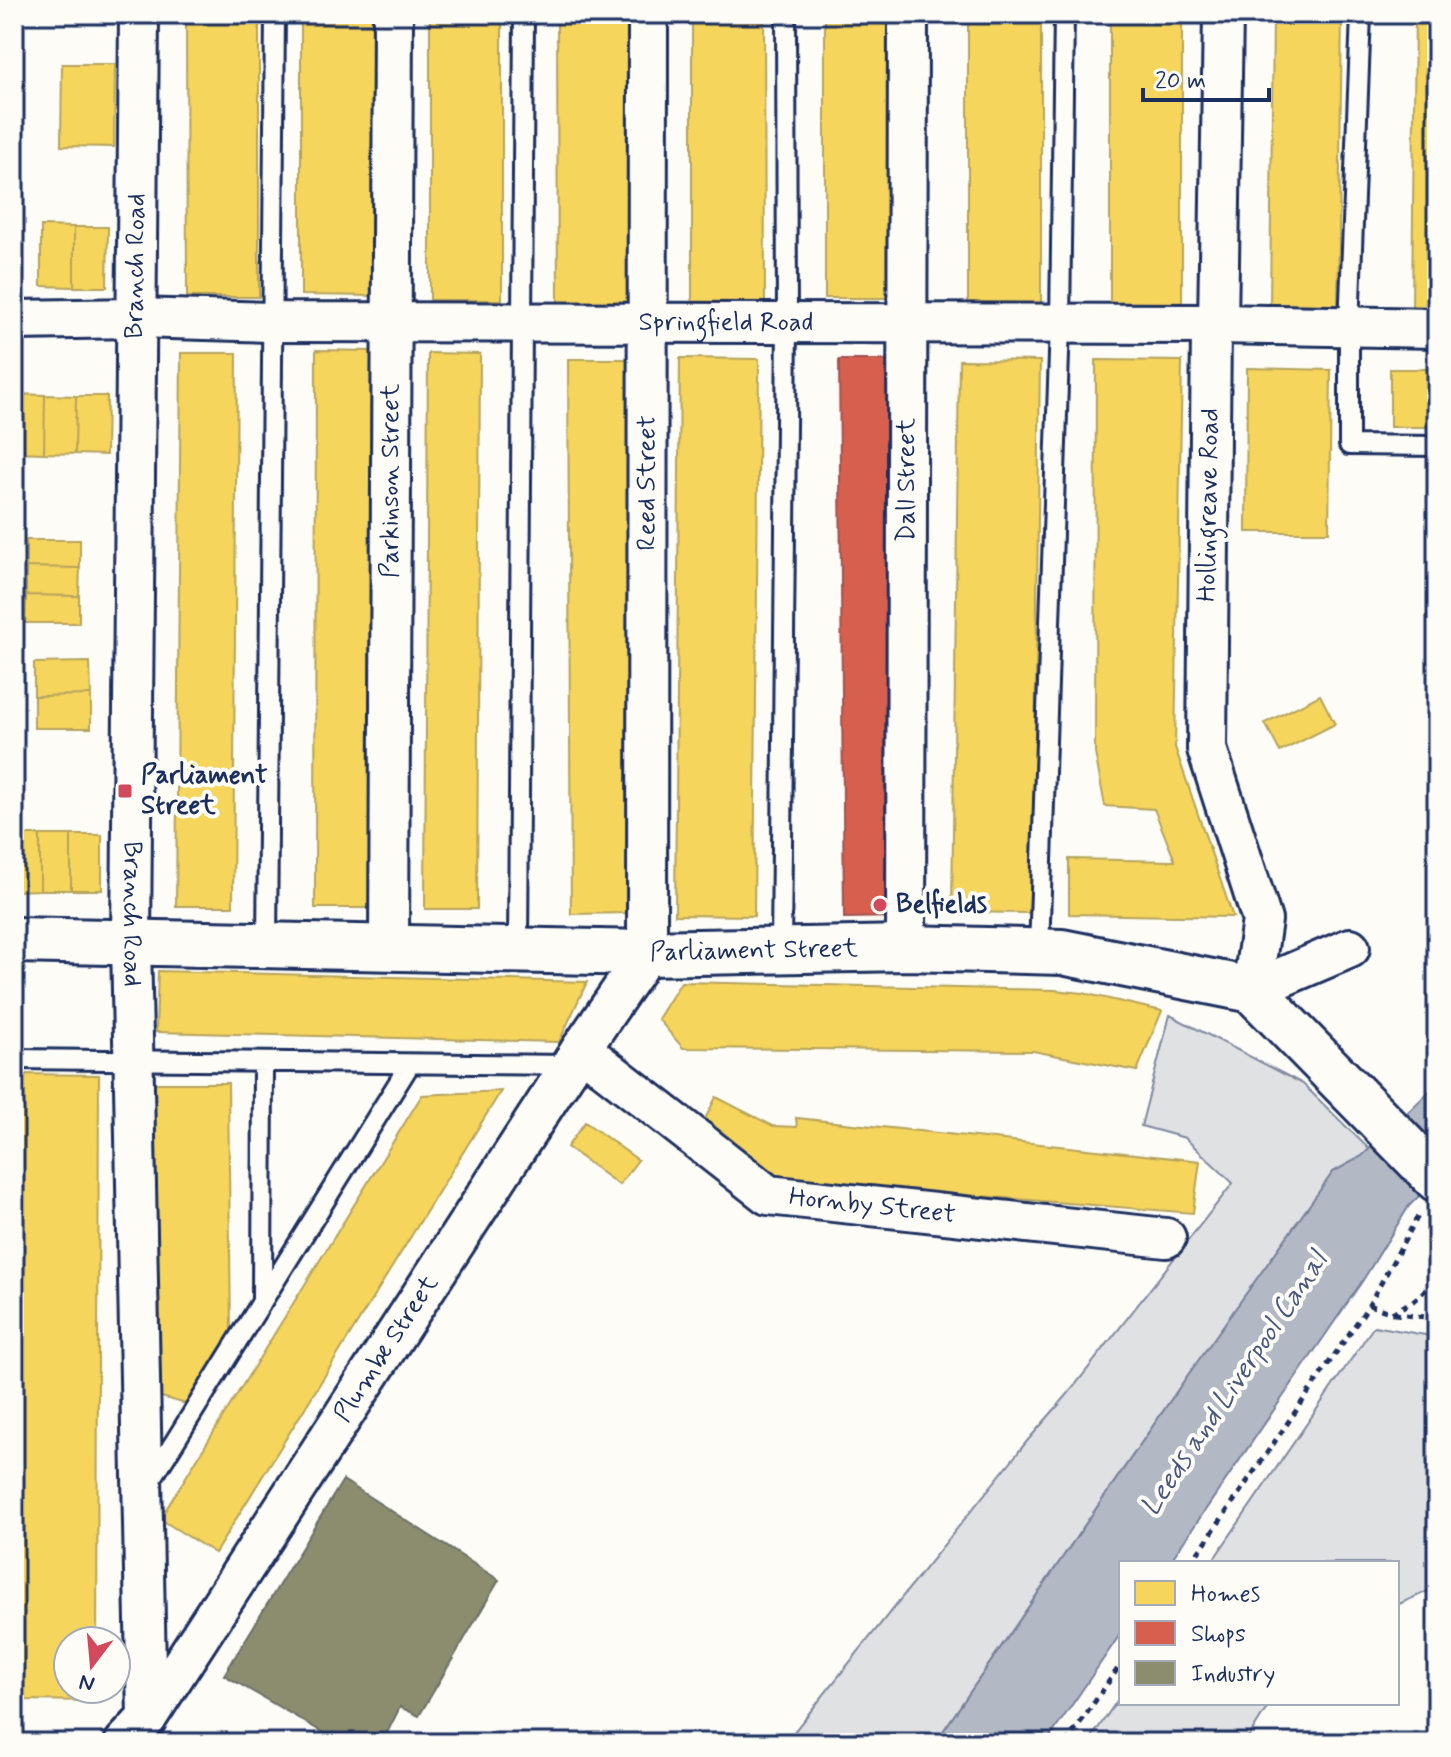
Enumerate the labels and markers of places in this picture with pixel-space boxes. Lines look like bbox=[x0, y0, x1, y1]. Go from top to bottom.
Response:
place label: Parliament Street bbox=[141, 759, 267, 823]
marker: Parliament Street bbox=[116, 782, 134, 800]
place label: Belfields bbox=[896, 888, 987, 922]
marker: Belfields bbox=[871, 896, 889, 914]

